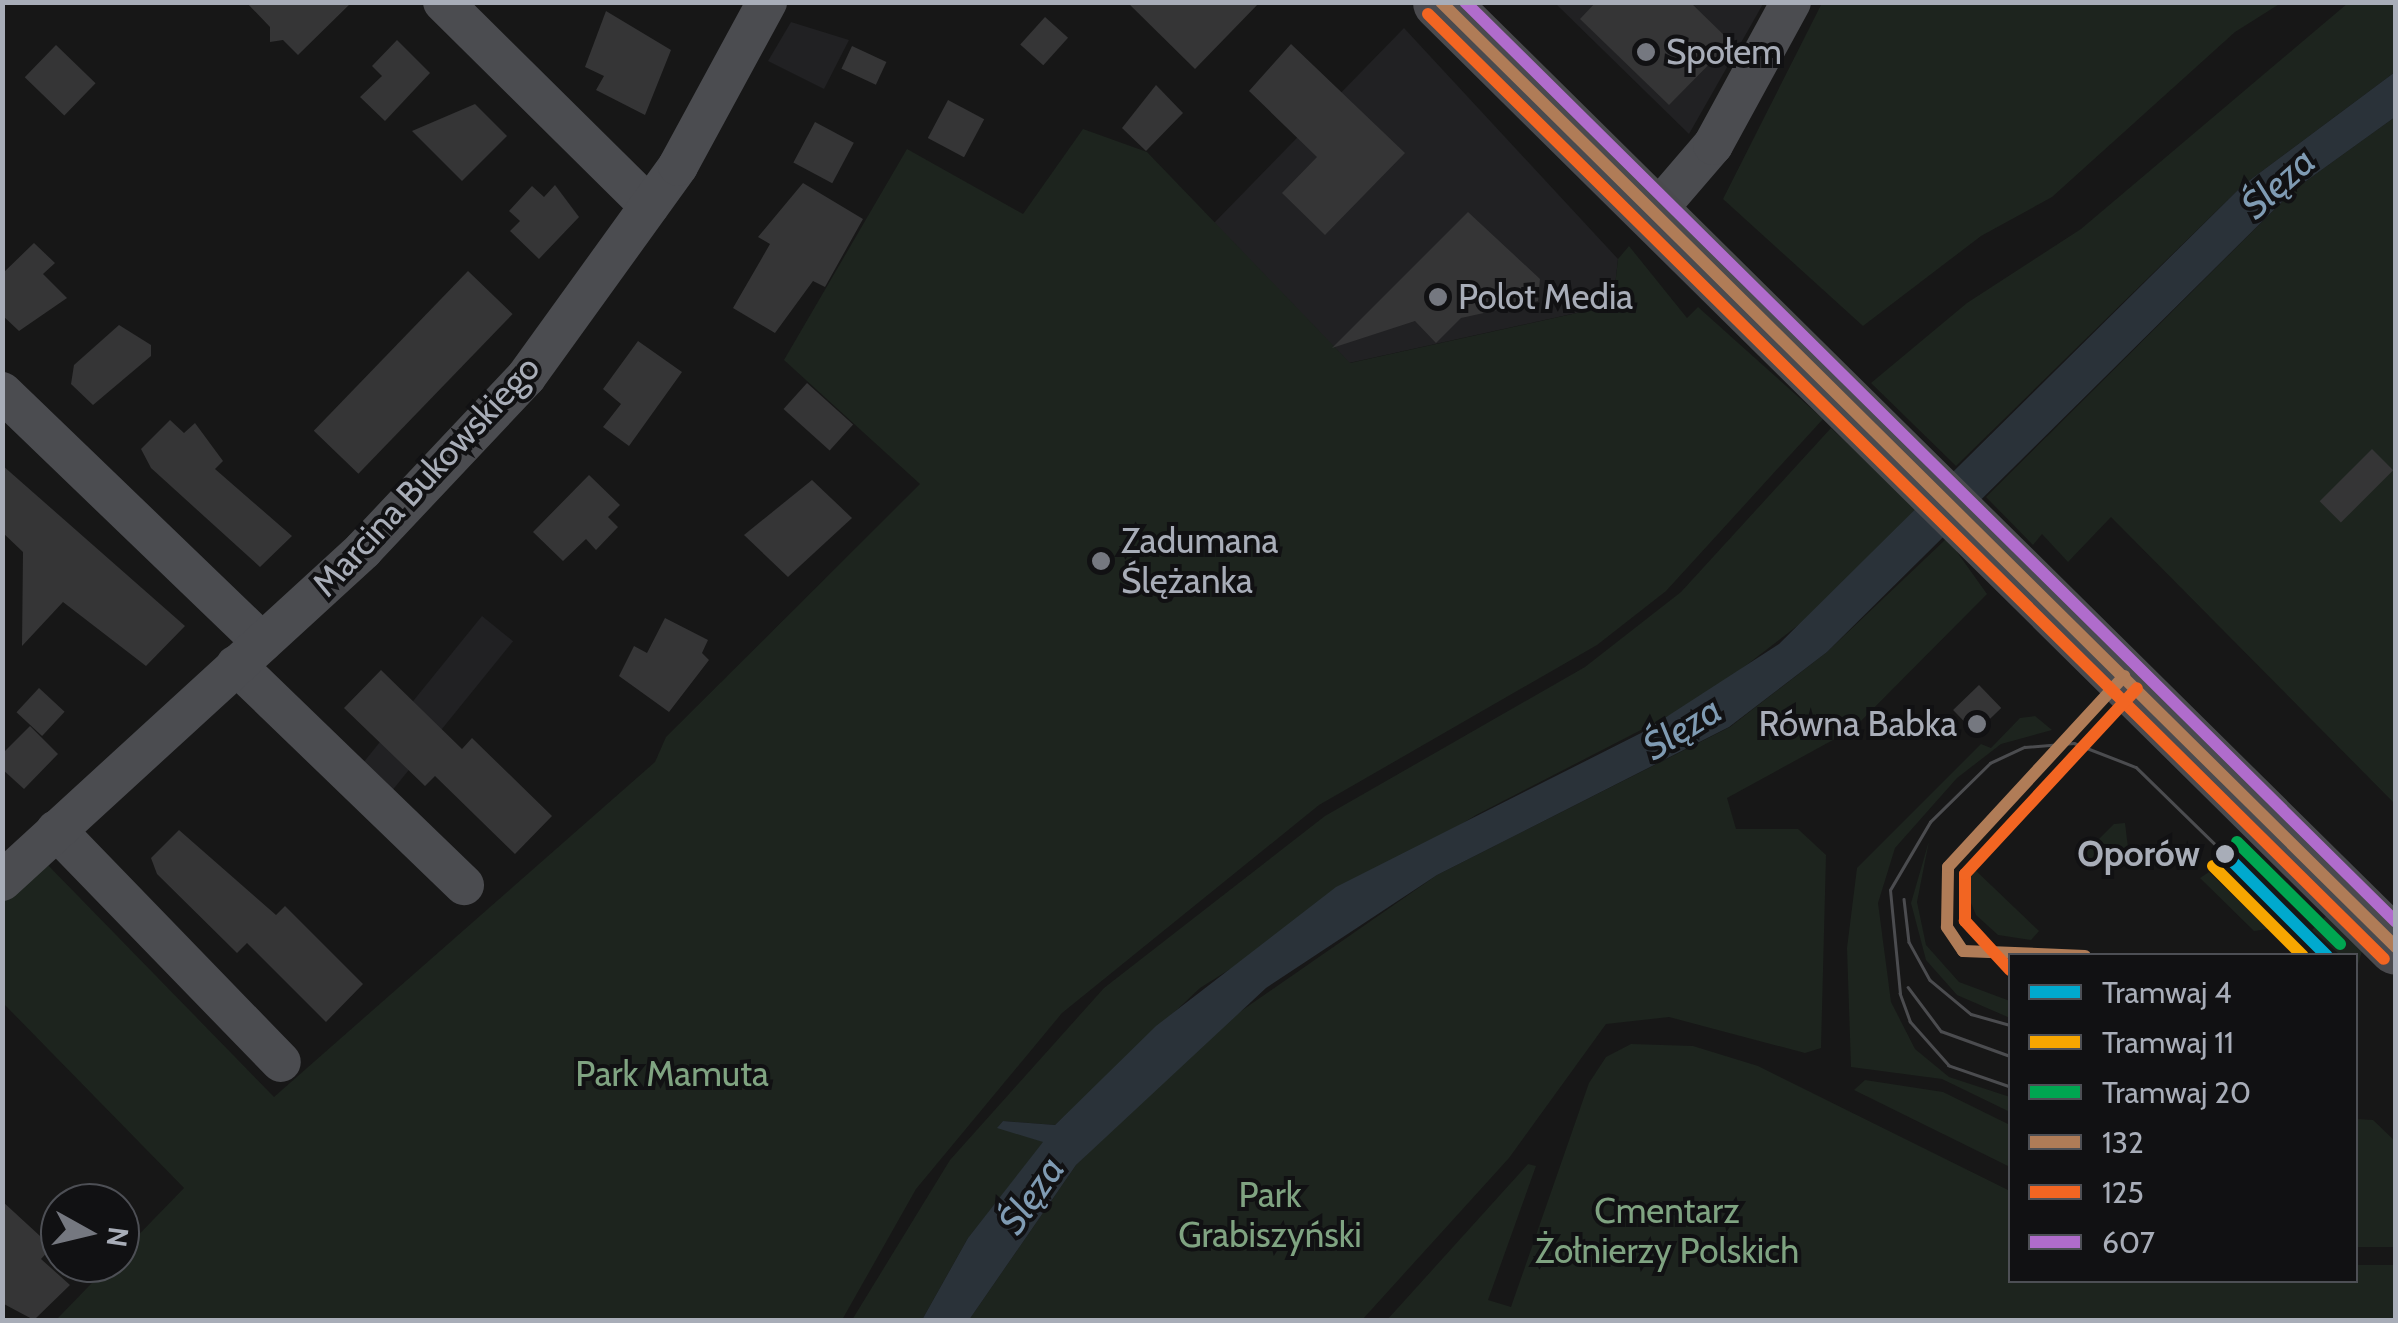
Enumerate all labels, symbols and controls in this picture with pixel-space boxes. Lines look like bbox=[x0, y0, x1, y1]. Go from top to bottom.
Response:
place label: Społem bbox=[1666, 31, 1782, 73]
marker: Społem bbox=[1635, 41, 1657, 63]
water label: Ślęza bbox=[2232, 138, 2324, 228]
place label: Polot Media bbox=[1458, 276, 1633, 318]
marker: Polot Media bbox=[1427, 286, 1449, 308]
street label: Marcina Bukowskiego bbox=[304, 347, 548, 605]
place label: Zadumana Ślężanka bbox=[1121, 520, 1278, 602]
marker: Zadumana Ślężanka bbox=[1090, 550, 1112, 572]
water label: Ślęza bbox=[1634, 687, 1730, 769]
place label: Równa Babka bbox=[1758, 703, 1957, 745]
marker: Równa Babka bbox=[1966, 713, 1988, 735]
place label: Oporów bbox=[2077, 833, 2200, 875]
marker: Oporów bbox=[2209, 838, 2241, 870]
legend bbox=[2008, 953, 2358, 1283]
text: Tramwaj 4 bbox=[2102, 974, 2232, 1011]
text: Tramwaj 11 bbox=[2102, 1024, 2234, 1061]
park label: Park Mamuta bbox=[575, 1053, 769, 1095]
text: Tramwaj 20 bbox=[2102, 1074, 2251, 1111]
text: 132 bbox=[2102, 1124, 2144, 1161]
water label: Ślęza bbox=[988, 1148, 1074, 1242]
park label: Park Grabiszyński bbox=[1178, 1174, 1362, 1256]
text: 125 bbox=[2102, 1174, 2144, 1211]
north arrow bbox=[40, 1183, 140, 1283]
park label: Cmentarz Żołnierzy Polskich bbox=[1535, 1190, 1799, 1272]
text: 607 bbox=[2102, 1224, 2155, 1261]
text: N bbox=[100, 1225, 136, 1249]

